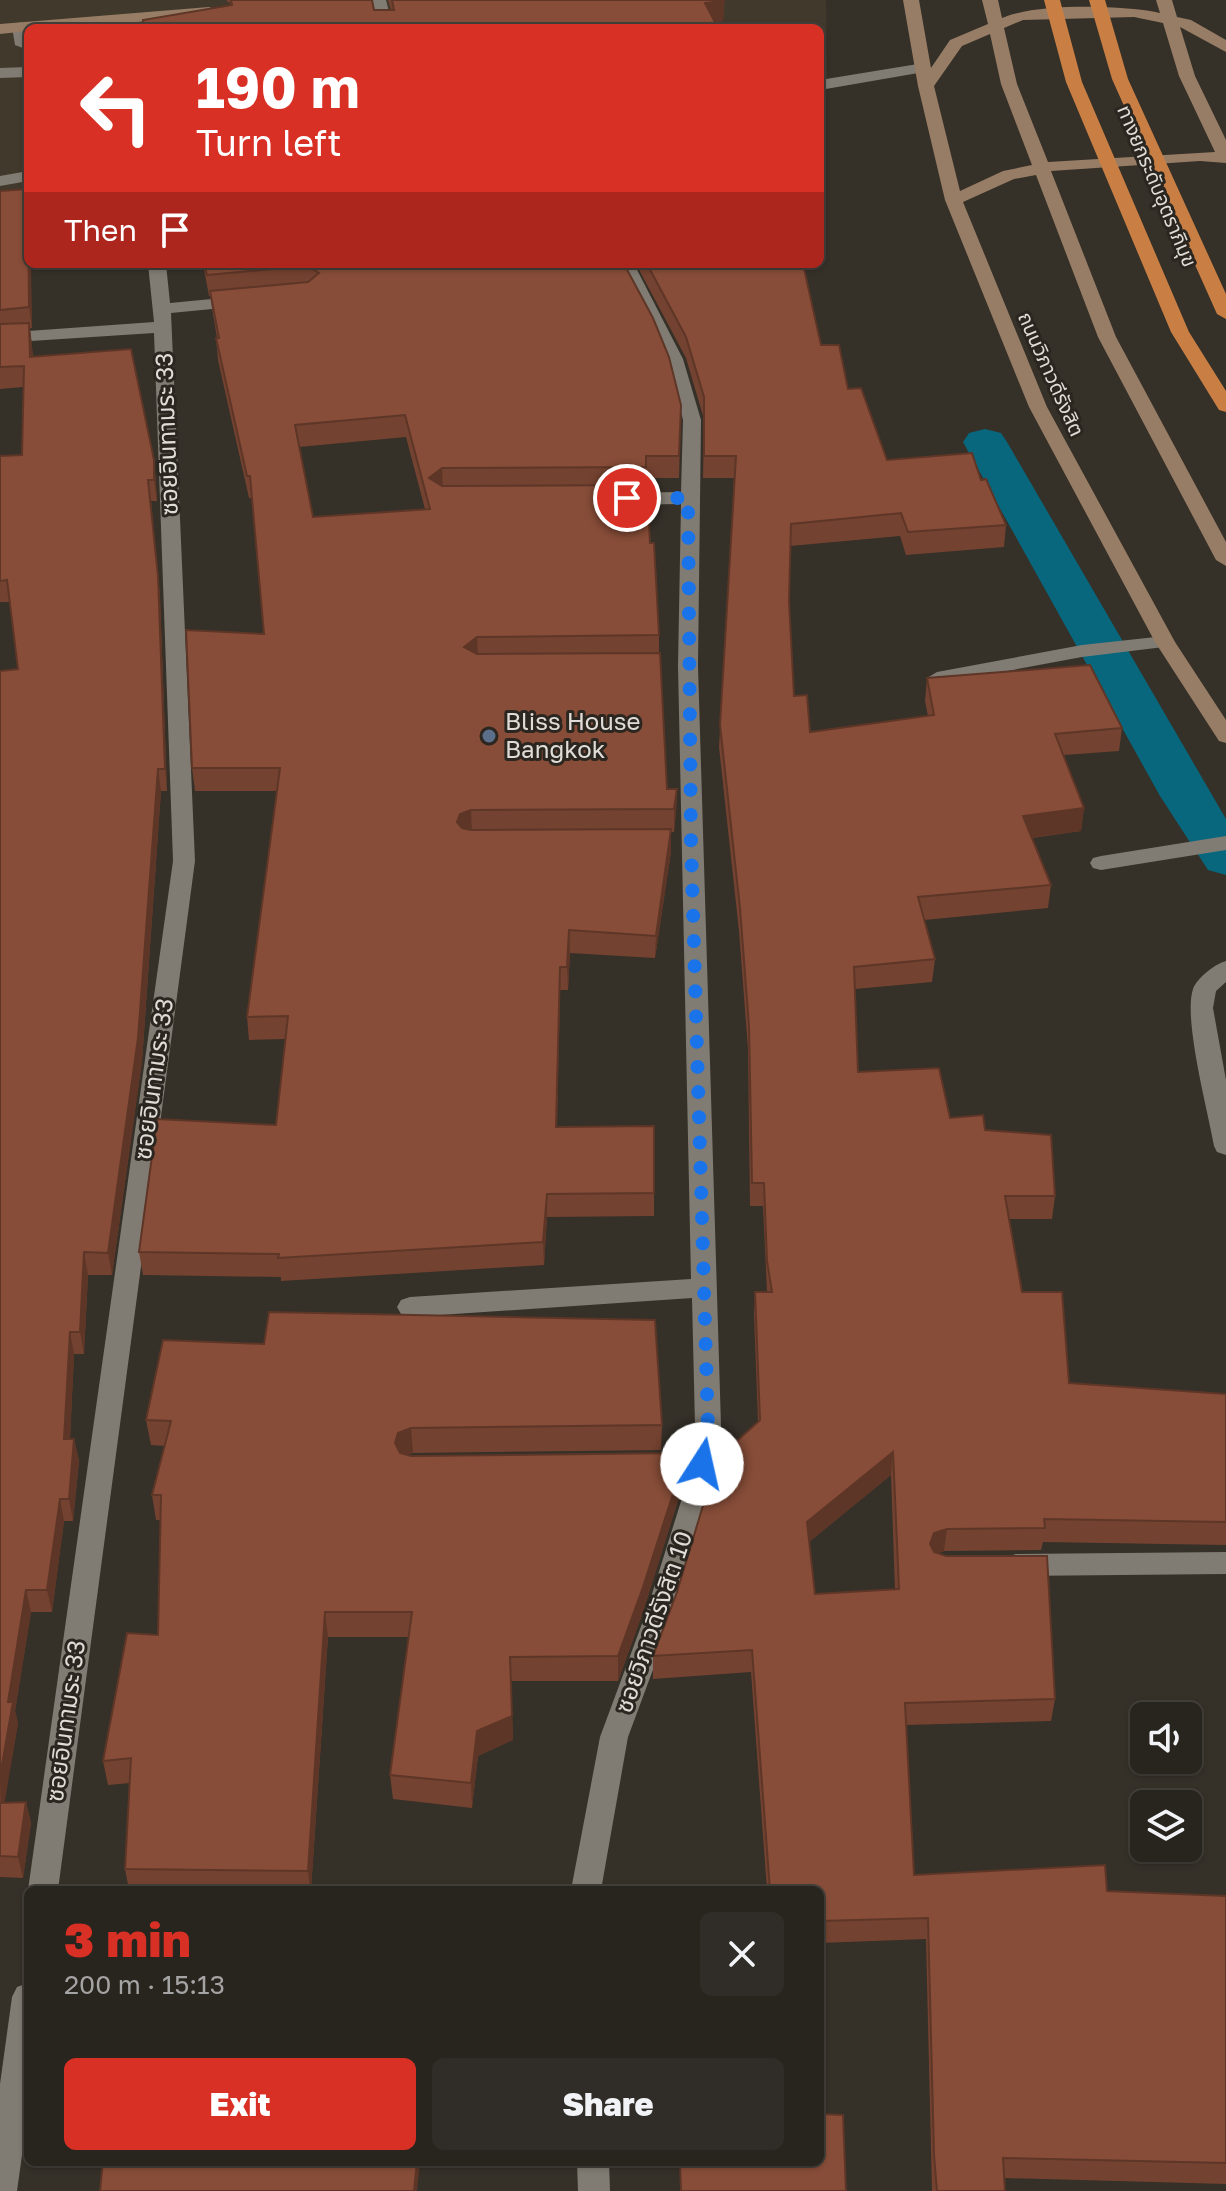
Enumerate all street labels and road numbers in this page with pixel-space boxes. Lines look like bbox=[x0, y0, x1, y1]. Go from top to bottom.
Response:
street label: ทางยกระดับอุตราภิมุข bbox=[1112, 101, 1203, 270]
street label: ถนนวิภาวดีรังสิต bbox=[1014, 308, 1090, 439]
street label: ซอยอินทามระ 33 bbox=[148, 352, 183, 516]
street label: ซอยอินทามระ 33 bbox=[127, 996, 178, 1161]
street label: ซอยวิภาวดีรังสิต 10 bbox=[608, 1527, 697, 1716]
street label: ซอยอินทามระ 33 bbox=[39, 1638, 90, 1803]

